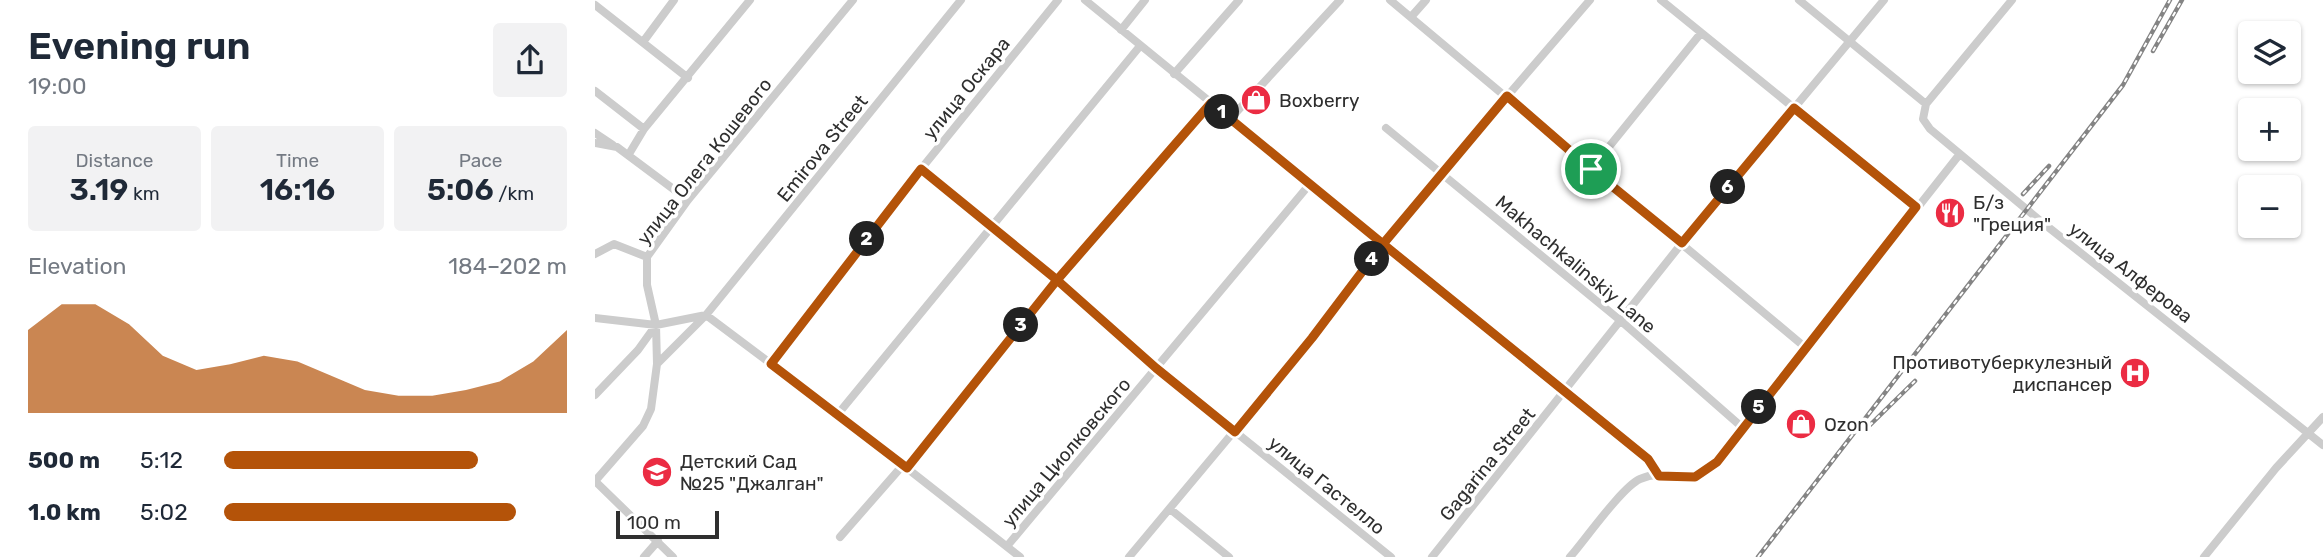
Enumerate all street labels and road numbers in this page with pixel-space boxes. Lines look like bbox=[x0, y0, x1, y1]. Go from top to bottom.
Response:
street label: улица Оскара bbox=[918, 32, 1015, 144]
street label: улица Олега Кошевого bbox=[632, 73, 777, 249]
street label: Emirova Street bbox=[772, 90, 873, 206]
street label: Makhachkalinskiy Lane bbox=[1491, 191, 1661, 338]
street label: улица Алферова bbox=[2064, 217, 2197, 328]
street label: улица Циолковского bbox=[997, 373, 1136, 532]
street label: Gagarina Street bbox=[1435, 403, 1540, 525]
street label: улица Гастелло bbox=[1264, 431, 1390, 539]

